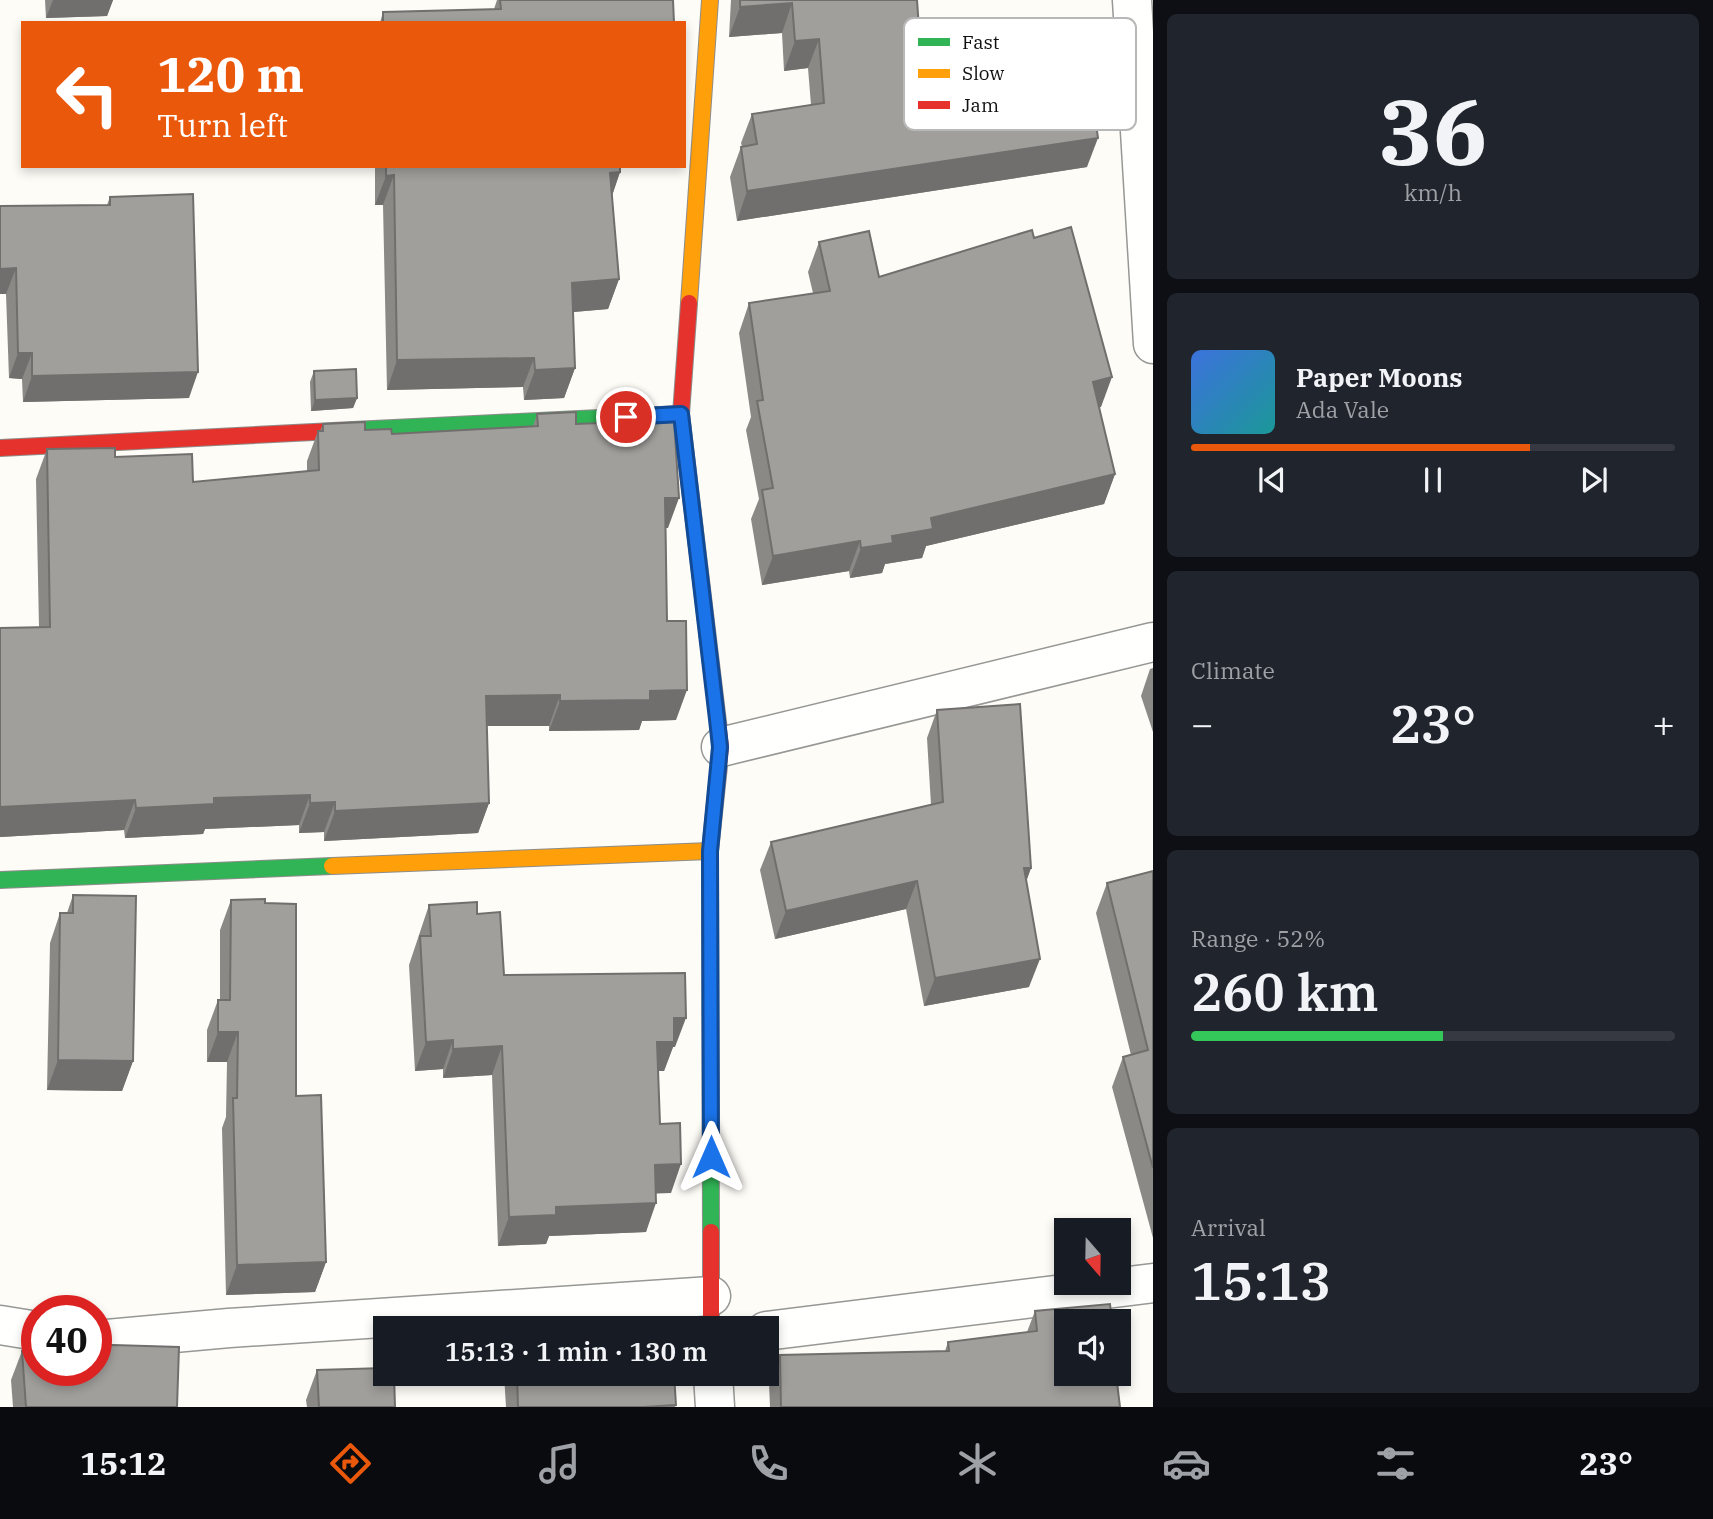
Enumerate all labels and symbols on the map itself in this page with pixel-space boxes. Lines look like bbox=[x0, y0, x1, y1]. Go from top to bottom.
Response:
legend bbox=[904, 18, 1136, 130]
text: Fast bbox=[962, 30, 1000, 54]
text: Slow bbox=[962, 61, 1004, 85]
text: Jam bbox=[962, 93, 999, 117]
pin bbox=[596, 387, 656, 447]
position arrow bbox=[674, 1120, 748, 1194]
north arrow bbox=[1054, 1218, 1130, 1295]
speed limit sign: 40 bbox=[21, 1295, 112, 1386]

